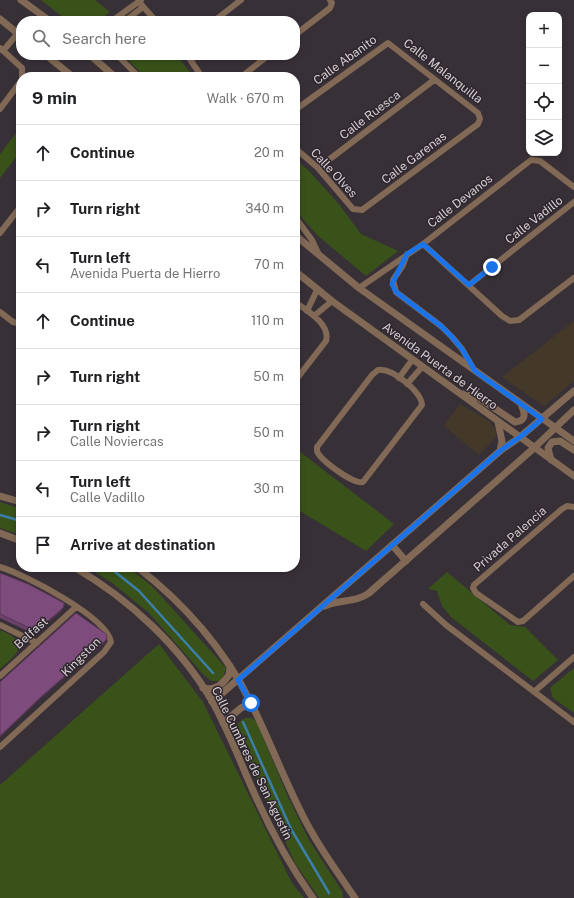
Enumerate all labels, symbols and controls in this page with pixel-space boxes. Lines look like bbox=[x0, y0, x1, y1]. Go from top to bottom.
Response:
map controls bbox=[526, 12, 562, 156]
button: + bbox=[526, 12, 562, 48]
search box bbox=[16, 16, 300, 60]
icon: search bbox=[30, 27, 52, 49]
text: Search here bbox=[62, 30, 146, 47]
street label: Calle Abanito bbox=[311, 32, 379, 88]
street label: Calle Malanquilla bbox=[401, 36, 485, 106]
button: − bbox=[526, 48, 562, 84]
button: locate bbox=[526, 84, 562, 120]
text: 9 min bbox=[32, 88, 77, 108]
street label: Calle Ruesca bbox=[337, 88, 403, 142]
text: Walk · 670 m bbox=[207, 91, 284, 106]
button: layers bbox=[526, 120, 562, 156]
street label: Calle Garenas bbox=[379, 129, 449, 187]
icon: ahead bbox=[32, 142, 54, 164]
text: Continue bbox=[70, 144, 135, 161]
text: 20 m bbox=[254, 145, 284, 160]
street label: Calle Olves bbox=[308, 146, 360, 200]
street label: Calle Devanos bbox=[425, 171, 495, 231]
street label: Calle Vadillo bbox=[502, 193, 566, 247]
icon: right bbox=[32, 198, 54, 220]
text: Turn right bbox=[70, 200, 140, 217]
text: 340 m bbox=[245, 201, 284, 216]
text: Turn left bbox=[70, 249, 131, 266]
icon: left bbox=[32, 254, 54, 276]
text: 70 m bbox=[254, 257, 284, 272]
route end bbox=[483, 258, 501, 276]
text: Avenida Puerta de Hierro bbox=[70, 266, 220, 281]
icon: ahead bbox=[32, 310, 54, 332]
text: Continue bbox=[70, 312, 135, 329]
text: 110 m bbox=[251, 313, 284, 328]
street label: Avenida Puerta de Hierro bbox=[380, 320, 500, 413]
icon: right bbox=[32, 366, 54, 388]
text: Turn right bbox=[70, 368, 140, 385]
text: 50 m bbox=[253, 369, 284, 384]
text: Turn right bbox=[70, 417, 140, 434]
icon: right bbox=[32, 422, 54, 444]
text: 50 m bbox=[253, 425, 284, 440]
text: Calle Noviercas bbox=[70, 434, 164, 449]
text: Turn left bbox=[70, 473, 131, 490]
icon: left bbox=[32, 478, 54, 500]
text: 30 m bbox=[254, 481, 284, 496]
text: Calle Vadillo bbox=[70, 490, 145, 505]
street label: Privada Palencia bbox=[471, 504, 549, 574]
icon: arrive bbox=[32, 534, 54, 556]
text: Arrive at destination bbox=[70, 536, 215, 553]
street label: Belfast bbox=[11, 614, 51, 652]
street label: Kingston bbox=[59, 634, 104, 679]
street label: Calle Cumbres de San Agustín bbox=[209, 684, 295, 842]
route start bbox=[242, 694, 260, 712]

